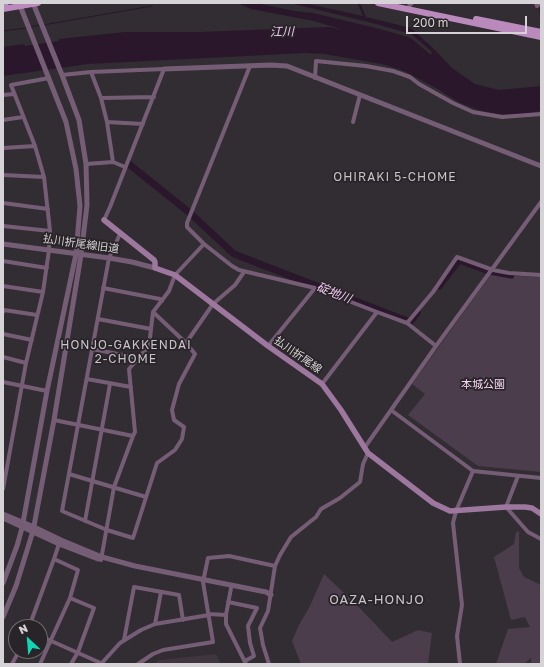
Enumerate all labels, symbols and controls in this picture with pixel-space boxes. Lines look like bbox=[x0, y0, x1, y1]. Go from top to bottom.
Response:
scale bar bbox=[408, 8, 529, 34]
text: 200 m bbox=[413, 15, 448, 30]
water label: 江川 bbox=[270, 25, 294, 39]
district label: OHIRAKI 5-CHOME bbox=[333, 170, 457, 184]
street label: 払川折尾線旧道 bbox=[42, 232, 120, 256]
water label: 碇地川 bbox=[315, 280, 353, 306]
street label: 払川折尾線 bbox=[272, 334, 324, 376]
district label: HONJO-GAKKENDAI 2-CHOME bbox=[60, 338, 192, 366]
park label: 本城公園 bbox=[461, 378, 505, 392]
district label: OAZA-HONJO bbox=[329, 592, 425, 608]
north arrow bbox=[8, 619, 48, 659]
text: N bbox=[16, 621, 30, 636]

